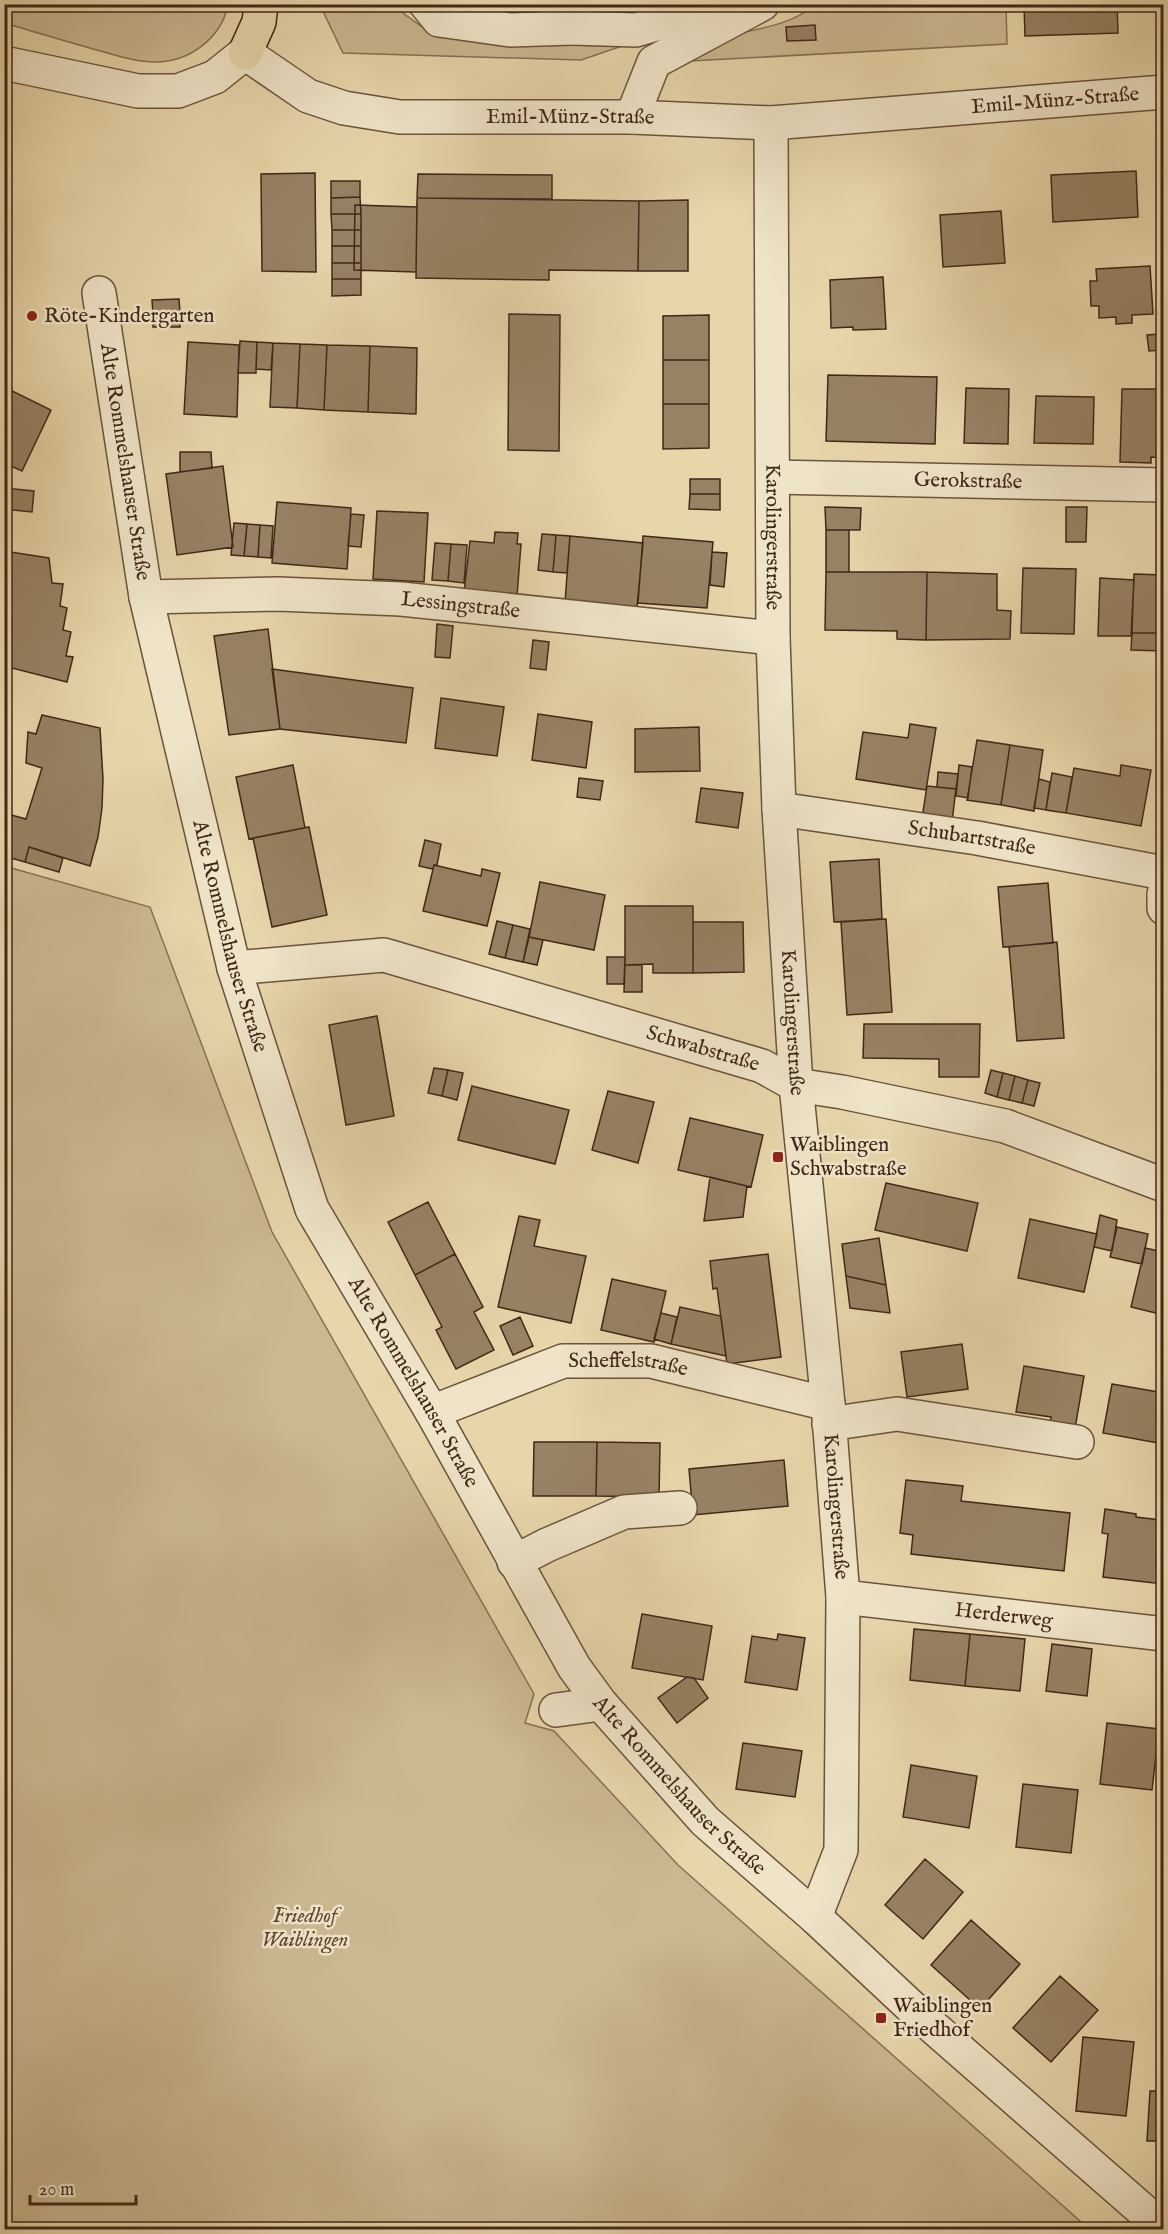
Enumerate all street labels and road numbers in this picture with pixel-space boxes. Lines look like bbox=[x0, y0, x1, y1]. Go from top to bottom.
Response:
street label: Emil-Münz-Straße bbox=[970, 80, 1140, 121]
street label: Emil-Münz-Straße bbox=[486, 104, 655, 131]
street label: Alte Rommelshauser Straße bbox=[93, 341, 157, 583]
street label: Karolingerstraße bbox=[759, 464, 786, 611]
street label: Gerokstraße bbox=[913, 466, 1023, 496]
street label: Lessingstraße bbox=[400, 586, 522, 625]
street label: Schubartstraße bbox=[906, 815, 1038, 862]
street label: Alte Rommelshauser Straße bbox=[186, 816, 274, 1056]
street label: Karolingerstraße bbox=[774, 949, 811, 1097]
street label: Schwabstraße bbox=[643, 1019, 763, 1078]
street label: Alte Rommelshauser Straße bbox=[341, 1271, 485, 1493]
street label: Scheffelstraße bbox=[568, 1348, 691, 1383]
street label: Karolingerstraße bbox=[817, 1432, 855, 1581]
street label: Herderweg bbox=[953, 1597, 1055, 1635]
street label: Alte Rommelshauser Straße bbox=[586, 1689, 772, 1882]

